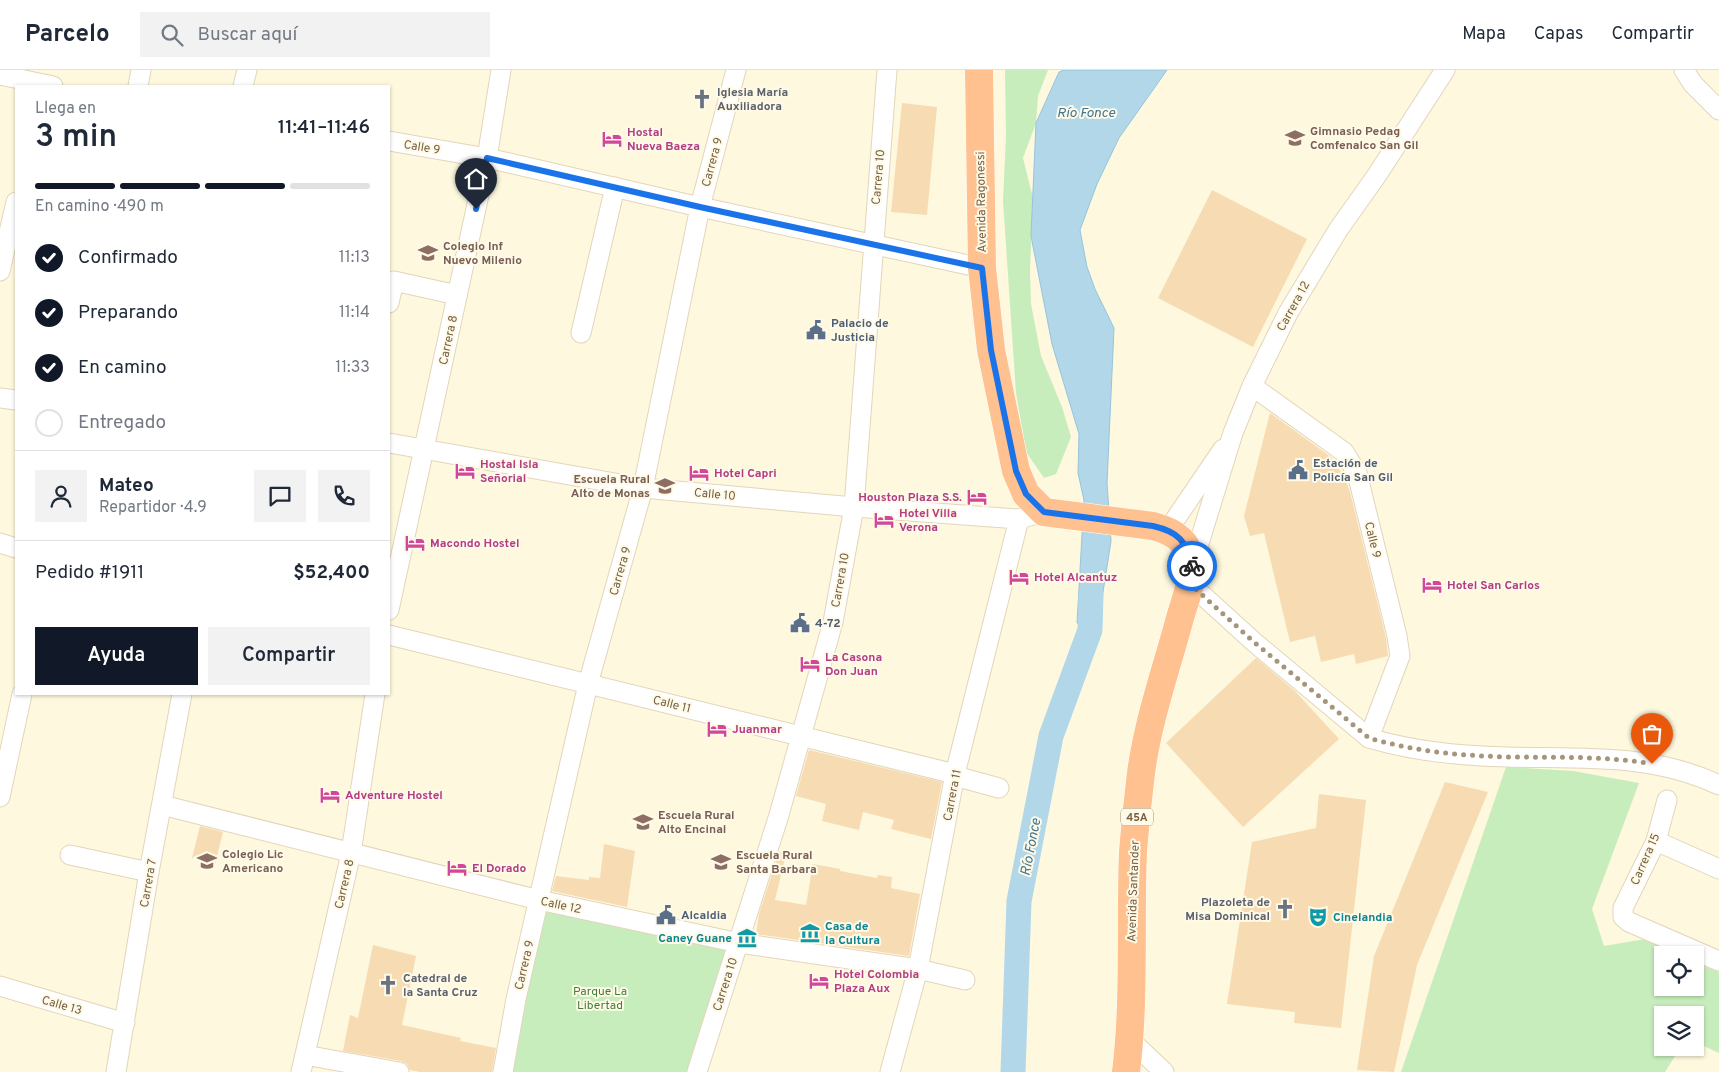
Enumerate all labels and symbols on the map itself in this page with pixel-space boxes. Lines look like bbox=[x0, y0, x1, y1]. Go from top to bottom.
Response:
place label: Iglesia María Auxiliadora bbox=[717, 85, 788, 115]
church icon: Iglesia María Auxiliadora bbox=[691, 88, 713, 110]
water label: Río Fonce bbox=[1057, 105, 1116, 122]
place label: Gimnasio Pedag Comfenalco San Gil bbox=[1310, 124, 1419, 154]
place label: Hostal Nueva Baeza bbox=[627, 125, 700, 155]
school or university icon: Gimnasio Pedag Comfenalco San Gil bbox=[1284, 127, 1306, 149]
hotel icon: Hostal Nueva Baeza bbox=[601, 128, 623, 150]
street label: Carrera 9 bbox=[699, 136, 727, 189]
street label: Calle 9 bbox=[402, 137, 441, 159]
street label: Carrera 10 bbox=[869, 149, 889, 205]
street label: Avenida Ragonessi bbox=[973, 151, 991, 253]
pin bbox=[455, 158, 497, 209]
place label: Colegio Inf Nuevo Milenio bbox=[443, 239, 522, 269]
school or university icon: Colegio Inf Nuevo Milenio bbox=[417, 242, 439, 264]
street label: Carrera 12 bbox=[1274, 278, 1314, 334]
street label: Carrera 8 bbox=[436, 314, 462, 367]
place label: Palacio de Justicia bbox=[831, 316, 889, 346]
public building icon: Palacio de Justicia bbox=[805, 319, 827, 341]
place label: Estación de Policía San Gil bbox=[1313, 456, 1393, 486]
place label: Hostal Isla Señorial bbox=[480, 457, 539, 487]
public building icon: Estación de Policía San Gil bbox=[1287, 459, 1309, 481]
hotel icon: Hostal Isla Señorial bbox=[454, 460, 476, 482]
hotel icon: Hotel Capri bbox=[688, 462, 710, 484]
place label: Hotel Capri bbox=[714, 466, 777, 482]
place label: Escuela Rural Alto de Monas bbox=[571, 472, 650, 502]
school or university icon: Escuela Rural Alto de Monas bbox=[654, 475, 676, 497]
street label: Calle 10 bbox=[693, 485, 736, 505]
hotel icon: Houston Plaza S.S. bbox=[966, 486, 988, 508]
place label: Houston Plaza S.S. bbox=[858, 490, 962, 506]
place label: Hotel Villa Verona bbox=[899, 506, 957, 536]
hotel icon: Hotel Villa Verona bbox=[873, 509, 895, 531]
street label: Calle 9 bbox=[1360, 520, 1384, 560]
hotel icon: Macondo Hostel bbox=[404, 532, 426, 554]
place label: Macondo Hostel bbox=[430, 536, 519, 552]
courier bbox=[1167, 541, 1217, 591]
street label: Carrera 9 bbox=[606, 545, 636, 598]
street label: Carrera 10 bbox=[828, 551, 854, 609]
hotel icon: Hotel Alcantuz bbox=[1008, 566, 1030, 588]
place label: Hotel Alcantuz bbox=[1034, 570, 1117, 586]
hotel icon: Hotel San Carlos bbox=[1421, 574, 1443, 596]
place label: Hotel San Carlos bbox=[1447, 578, 1540, 594]
public building icon: 4-72 bbox=[789, 612, 811, 634]
place label: 4-72 bbox=[815, 616, 841, 632]
place label: La Casona Don Juan bbox=[825, 650, 882, 680]
hotel icon: La Casona Don Juan bbox=[799, 653, 821, 675]
street label: Calle 11 bbox=[651, 693, 692, 717]
pin bbox=[1631, 713, 1673, 764]
hotel icon: Juanmar bbox=[706, 718, 728, 740]
place label: Juanmar bbox=[732, 722, 782, 738]
street label: Carrera 11 bbox=[940, 768, 966, 822]
hotel icon: Adventure Hostel bbox=[319, 784, 341, 806]
place label: Adventure Hostel bbox=[345, 788, 443, 804]
place label: Escuela Rural Alto Encinal bbox=[658, 808, 735, 838]
road number: 45A bbox=[1121, 809, 1153, 826]
school or university icon: Escuela Rural Alto Encinal bbox=[632, 811, 654, 833]
water label: Río Fonce bbox=[1018, 816, 1046, 878]
street label: Carrera 15 bbox=[1627, 831, 1664, 888]
street label: Avenida Santander bbox=[1124, 839, 1144, 942]
place label: Colegio Lic Americano bbox=[222, 847, 284, 877]
place label: Escuela Rural Santa Barbara bbox=[736, 848, 817, 878]
school or university icon: Colegio Lic Americano bbox=[196, 850, 218, 872]
school or university icon: Escuela Rural Santa Barbara bbox=[710, 851, 732, 873]
hotel icon: El Dorado bbox=[446, 857, 468, 879]
street label: Carrera 7 bbox=[137, 858, 161, 909]
street label: Carrera 8 bbox=[331, 858, 358, 911]
place label: El Dorado bbox=[472, 861, 527, 877]
street label: Calle 12 bbox=[539, 894, 583, 918]
place label: Plazoleta de Misa Dominical bbox=[1185, 895, 1270, 925]
church icon: Plazoleta de Misa Dominical bbox=[1274, 898, 1296, 920]
public building icon: Alcaldia bbox=[655, 904, 677, 926]
theatre icon: Cinelandia bbox=[1307, 906, 1329, 928]
place label: Alcaldia bbox=[681, 908, 727, 924]
place label: Cinelandia bbox=[1333, 910, 1392, 926]
place label: Casa de la Cultura bbox=[825, 919, 880, 949]
museum icon: Casa de la Cultura bbox=[799, 922, 821, 944]
museum icon: Caney Guane bbox=[736, 927, 758, 949]
place label: Caney Guane bbox=[658, 931, 732, 947]
street label: Carrera 9 bbox=[511, 939, 538, 992]
street label: Carrera 10 bbox=[710, 955, 742, 1013]
place label: Hotel Colombia Plaza Aux bbox=[834, 967, 919, 997]
hotel icon: Hotel Colombia Plaza Aux bbox=[808, 970, 830, 992]
place label: Catedral de la Santa Cruz bbox=[403, 971, 478, 1001]
church icon: Catedral de la Santa Cruz bbox=[377, 974, 399, 996]
park label: Parque La Libertad bbox=[573, 984, 627, 1014]
street label: Calle 13 bbox=[40, 993, 84, 1019]

